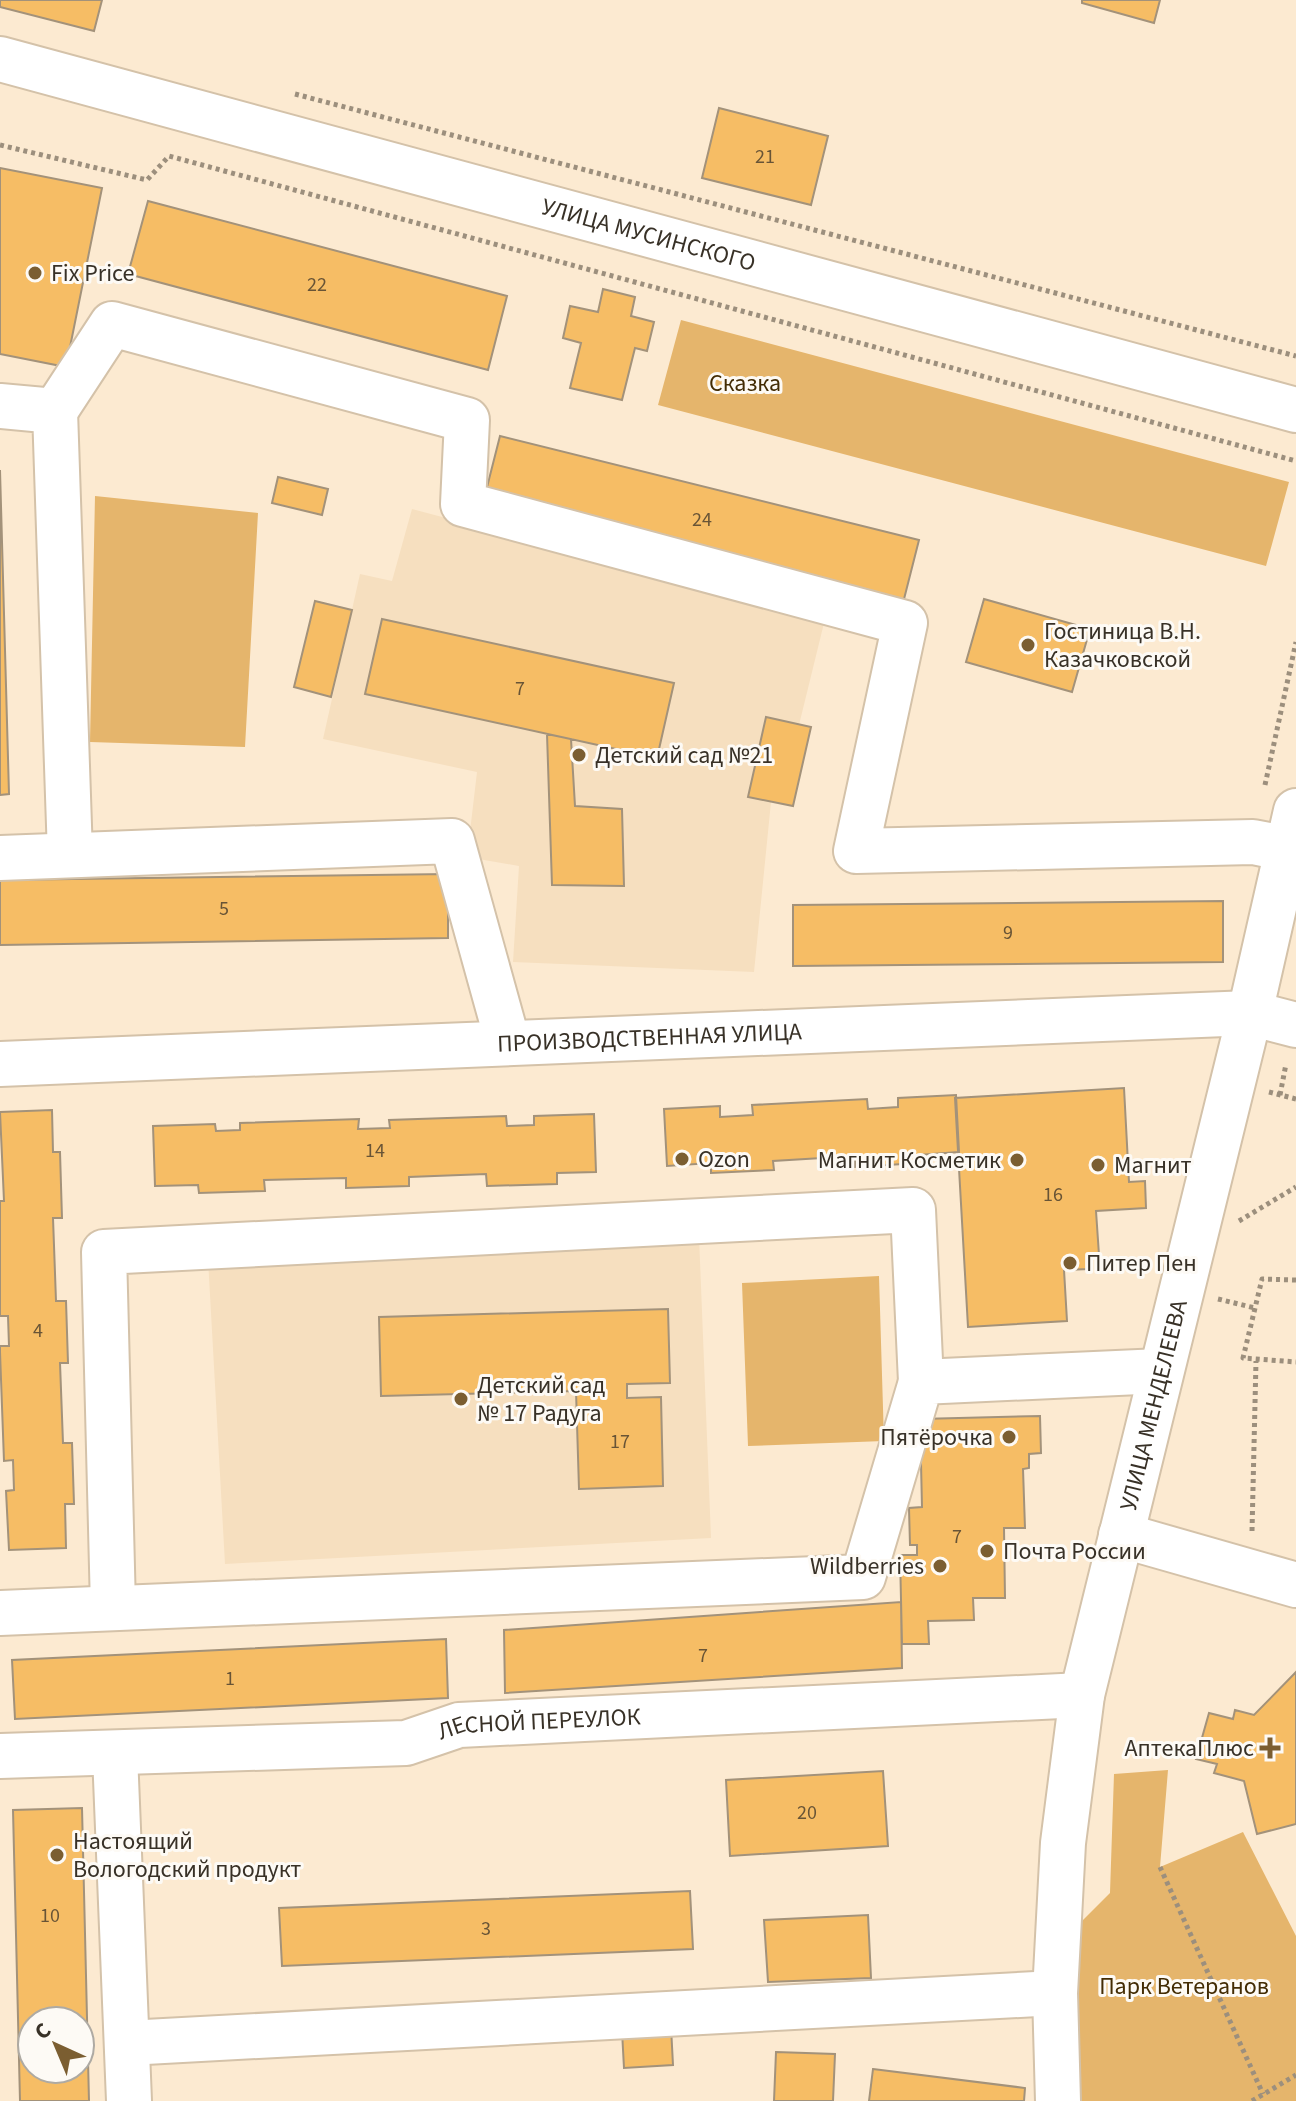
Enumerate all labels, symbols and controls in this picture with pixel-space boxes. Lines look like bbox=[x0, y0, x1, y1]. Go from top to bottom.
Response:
house number: 21 bbox=[755, 143, 775, 171]
street label: УЛИЦА МУСИНСКОГО bbox=[538, 189, 760, 280]
place label: Fix Price bbox=[51, 256, 134, 291]
marker: Fix Price bbox=[26, 264, 44, 282]
house number: 22 bbox=[307, 271, 327, 299]
park label: Сказка bbox=[709, 366, 781, 401]
house number: 24 bbox=[692, 506, 712, 534]
place label: Гостиница В.Н. Казачковской bbox=[1044, 614, 1201, 677]
marker: Гостиница В.Н. Казачковской bbox=[1019, 636, 1037, 654]
house number: 7 bbox=[515, 675, 525, 703]
place label: Детский сад №21 bbox=[595, 738, 773, 773]
marker: Детский сад №21 bbox=[570, 746, 588, 764]
house number: 5 bbox=[219, 895, 229, 923]
house number: 9 bbox=[1003, 919, 1013, 947]
street label: ПРОИЗВОДСТВЕННАЯ УЛИЦА bbox=[496, 1014, 803, 1061]
house number: 14 bbox=[365, 1137, 385, 1165]
place label: Ozon bbox=[698, 1142, 750, 1177]
place label: Магнит Косметик bbox=[818, 1143, 1001, 1178]
place label: Магнит bbox=[1114, 1148, 1192, 1183]
marker: Ozon bbox=[673, 1150, 691, 1168]
marker: Магнит Косметик bbox=[1008, 1151, 1026, 1169]
marker: Магнит bbox=[1089, 1156, 1107, 1174]
house number: 16 bbox=[1043, 1181, 1063, 1209]
place label: Питер Пен bbox=[1086, 1246, 1197, 1281]
marker: Питер Пен bbox=[1061, 1254, 1079, 1272]
street label: УЛИЦА МЕНДЕЛЕЕВА bbox=[1111, 1296, 1196, 1514]
house number: 4 bbox=[33, 1317, 43, 1345]
place label: Детский сад № 17 Радуга bbox=[477, 1368, 605, 1431]
marker: Детский сад № 17 Радуга bbox=[452, 1390, 470, 1408]
place label: Пятёрочка bbox=[880, 1420, 993, 1455]
house number: 17 bbox=[610, 1428, 630, 1456]
marker: Пятёрочка bbox=[1000, 1428, 1018, 1446]
house number: 7 bbox=[952, 1523, 962, 1551]
place label: Почта России bbox=[1003, 1534, 1146, 1569]
marker: Почта России bbox=[978, 1542, 996, 1560]
place label: Wildberries bbox=[810, 1549, 924, 1584]
marker: Wildberries bbox=[931, 1557, 949, 1575]
house number: 7 bbox=[698, 1642, 708, 1670]
house number: 1 bbox=[225, 1665, 235, 1693]
street label: ЛЕСНОЙ ПЕРЕУЛОК bbox=[432, 1699, 641, 1749]
place label: АптекаПлюс bbox=[1124, 1731, 1254, 1766]
marker: АптекаПлюс bbox=[1261, 1739, 1279, 1757]
house number: 20 bbox=[797, 1799, 817, 1827]
place label: Настоящий Вологодский продукт bbox=[73, 1824, 301, 1887]
marker: Настоящий Вологодский продукт bbox=[48, 1846, 66, 1864]
house number: 10 bbox=[40, 1902, 60, 1930]
house number: 3 bbox=[481, 1915, 491, 1943]
park label: Парк Ветеранов bbox=[1099, 1969, 1269, 2004]
north arrow bbox=[16, 2005, 96, 2085]
text: С bbox=[27, 2015, 59, 2047]

